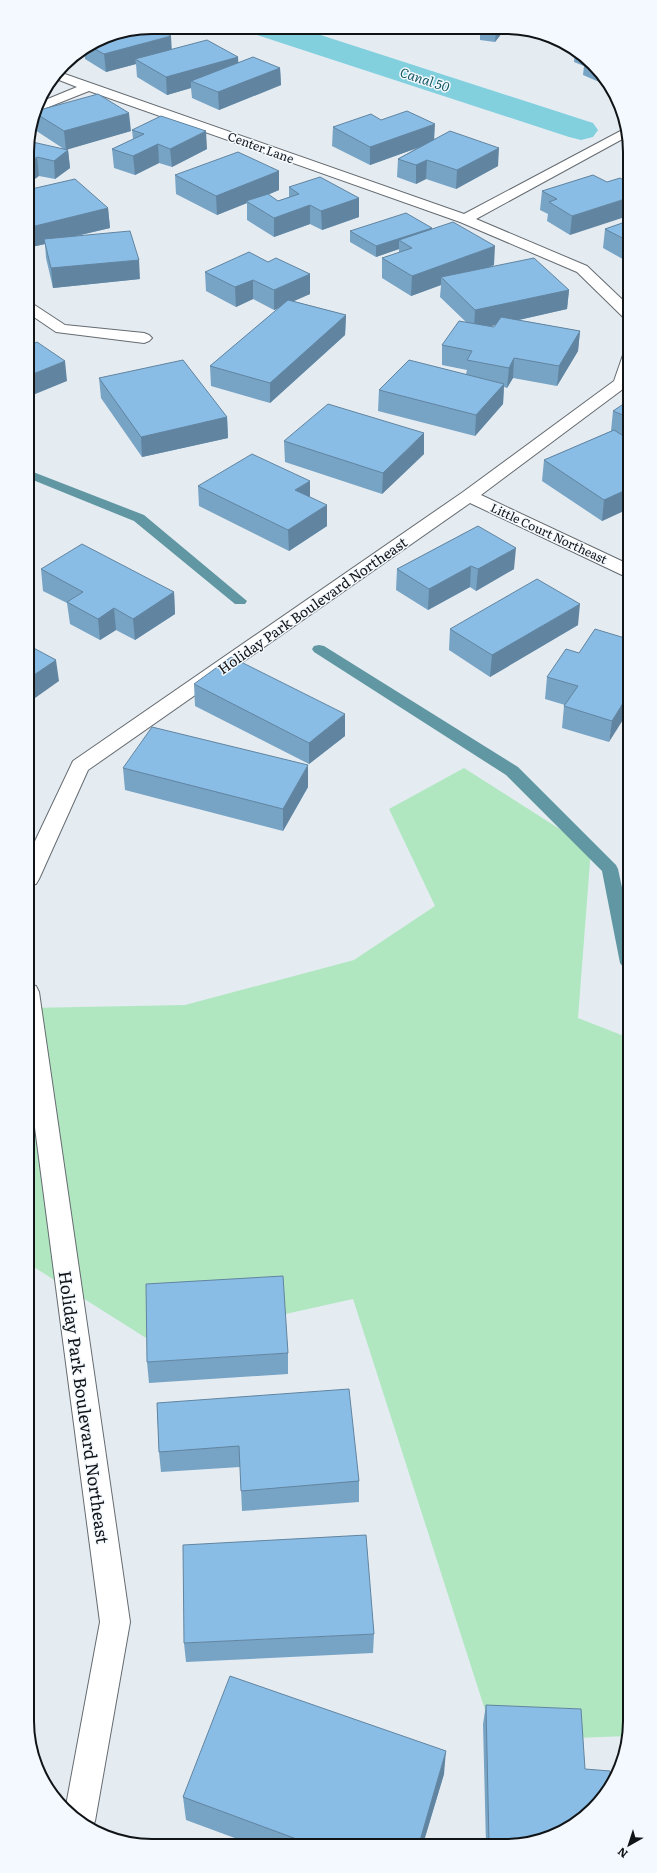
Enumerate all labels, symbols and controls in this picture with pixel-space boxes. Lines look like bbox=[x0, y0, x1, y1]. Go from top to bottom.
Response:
water label: Canal 50 bbox=[398, 62, 453, 96]
street label: Center Lane bbox=[225, 127, 297, 167]
street label: Little Court Northeast bbox=[488, 498, 610, 568]
street label: Holiday Park Boulevard Northeast bbox=[213, 532, 411, 678]
street label: Holiday Park Boulevard Northeast bbox=[53, 1269, 117, 1545]
north arrow bbox=[609, 1825, 649, 1865]
text: N bbox=[613, 1844, 631, 1863]

